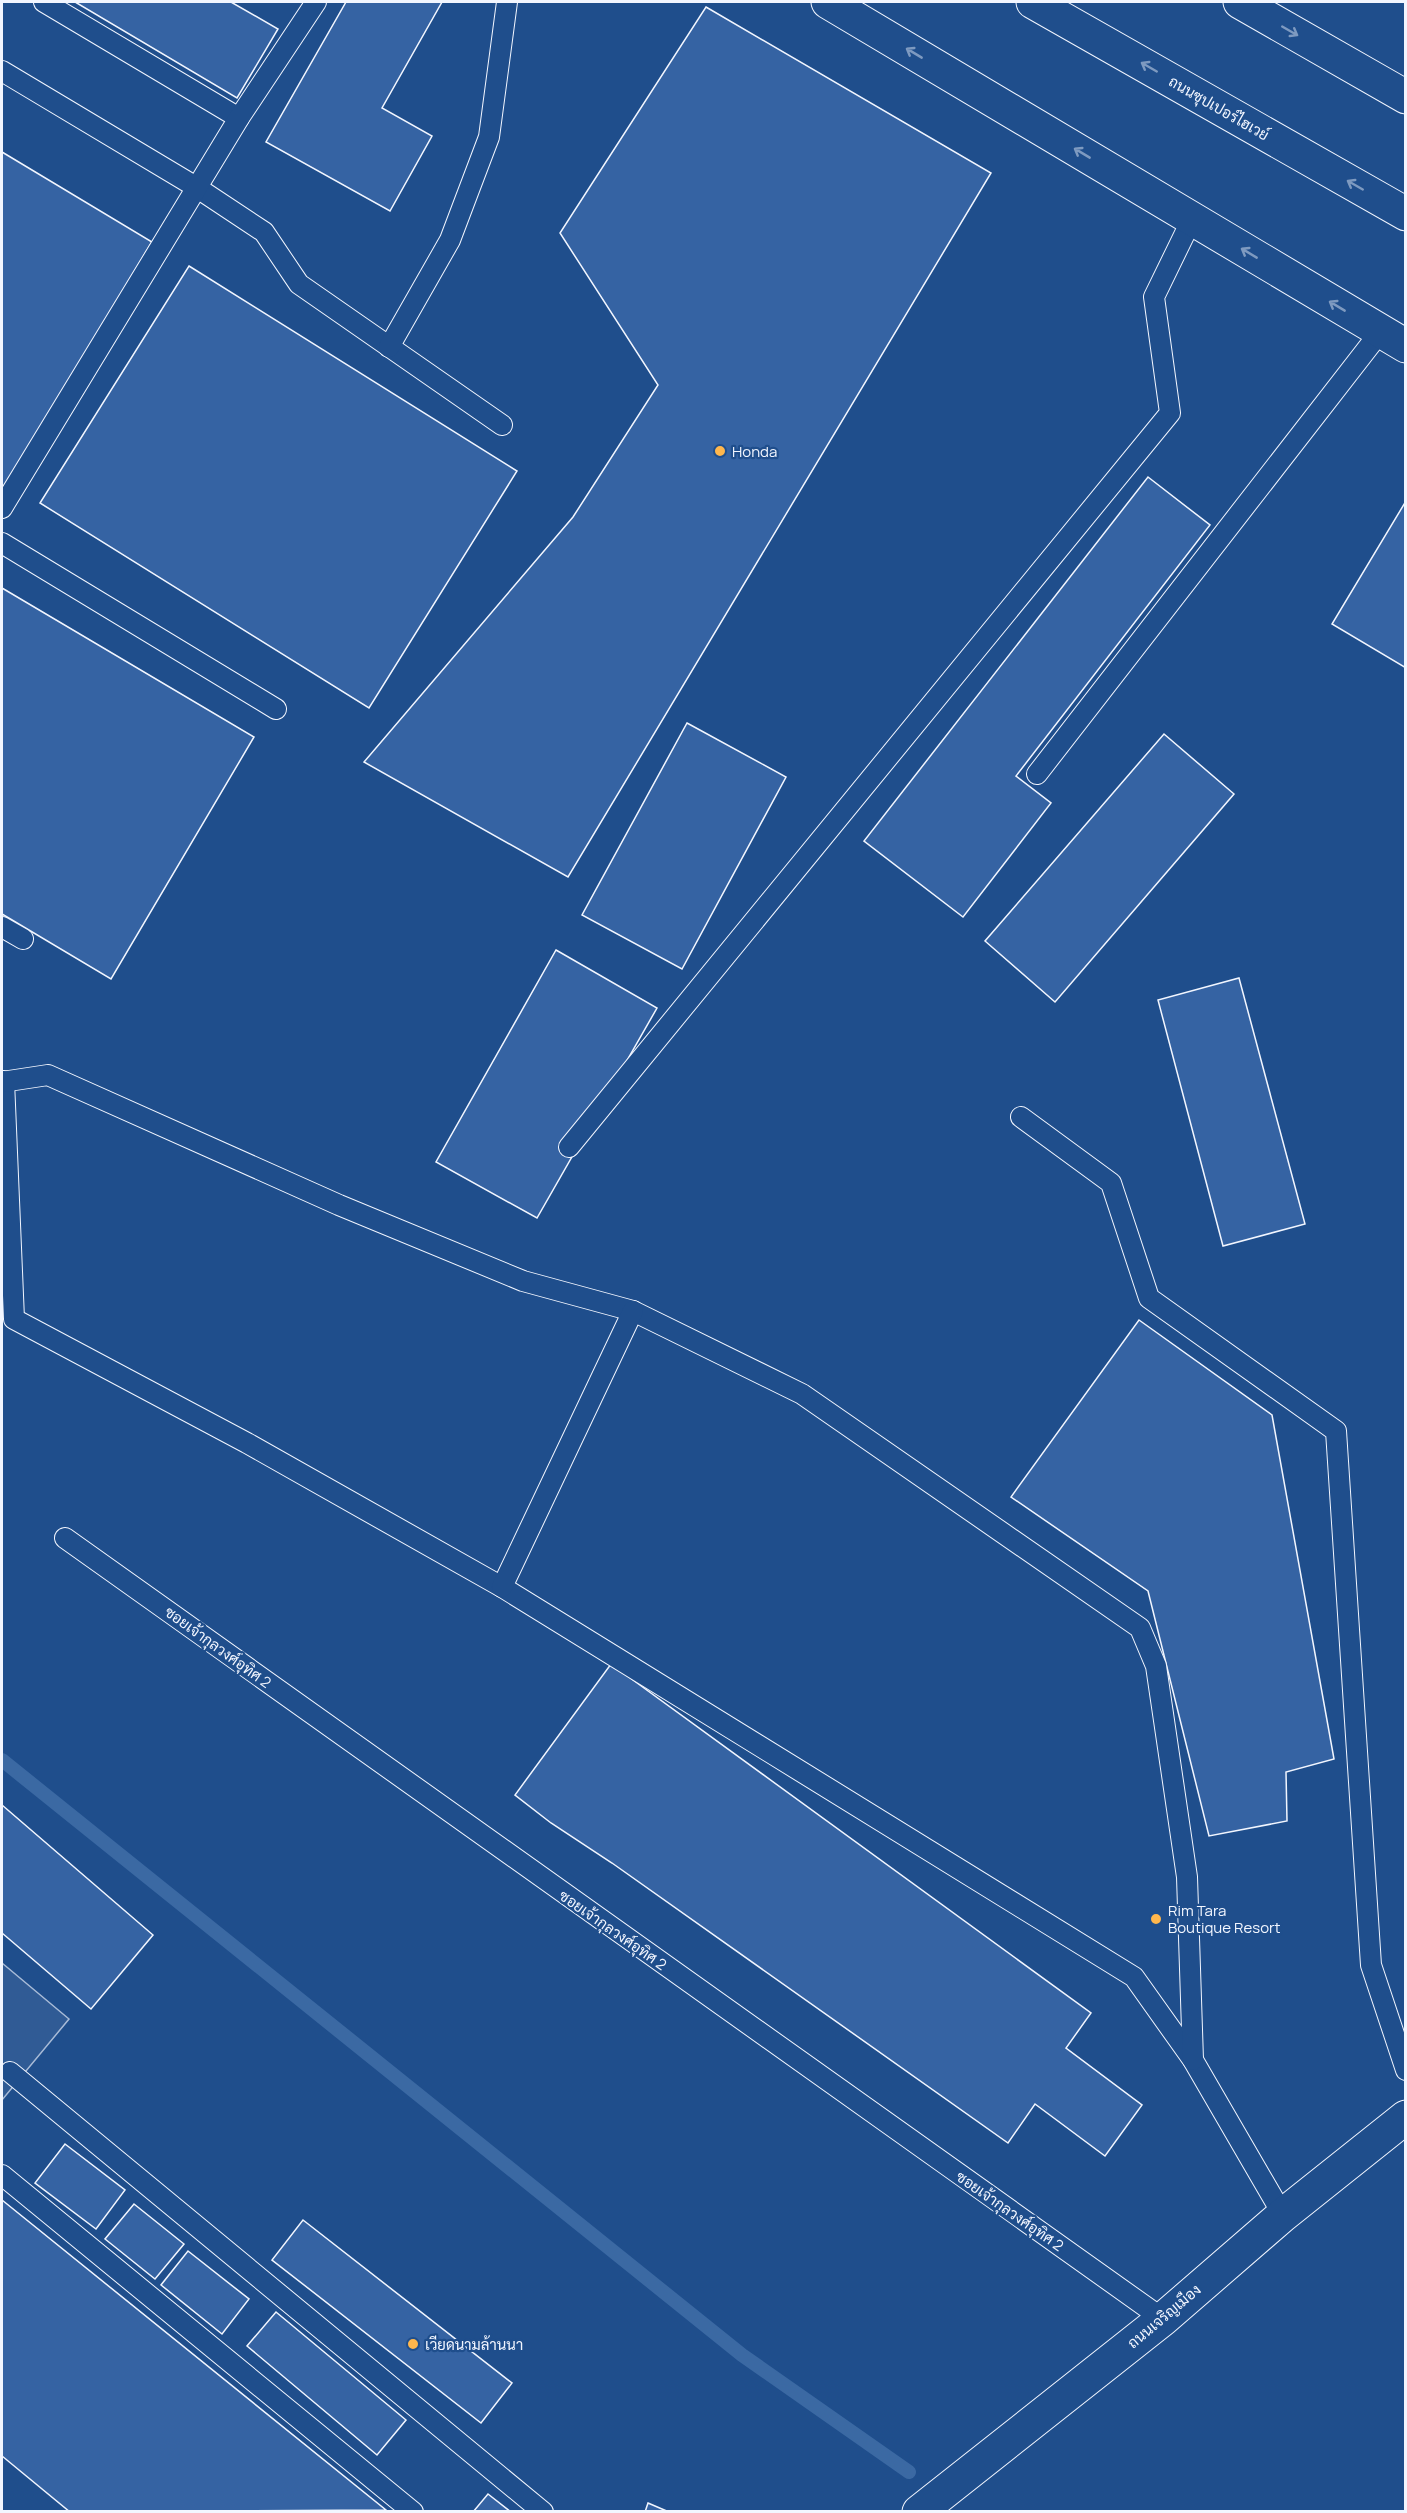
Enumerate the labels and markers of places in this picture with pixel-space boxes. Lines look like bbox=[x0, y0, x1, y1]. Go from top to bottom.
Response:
place label: Honda bbox=[732, 441, 777, 462]
marker: Honda bbox=[713, 444, 727, 458]
place label: Rim Tara Boutique Resort bbox=[1168, 1900, 1280, 1938]
marker: Rim Tara Boutique Resort bbox=[1149, 1912, 1163, 1926]
place label: เวียดนามล้านนา bbox=[425, 2334, 523, 2355]
marker: เวียดนามล้านนา bbox=[406, 2337, 420, 2351]

